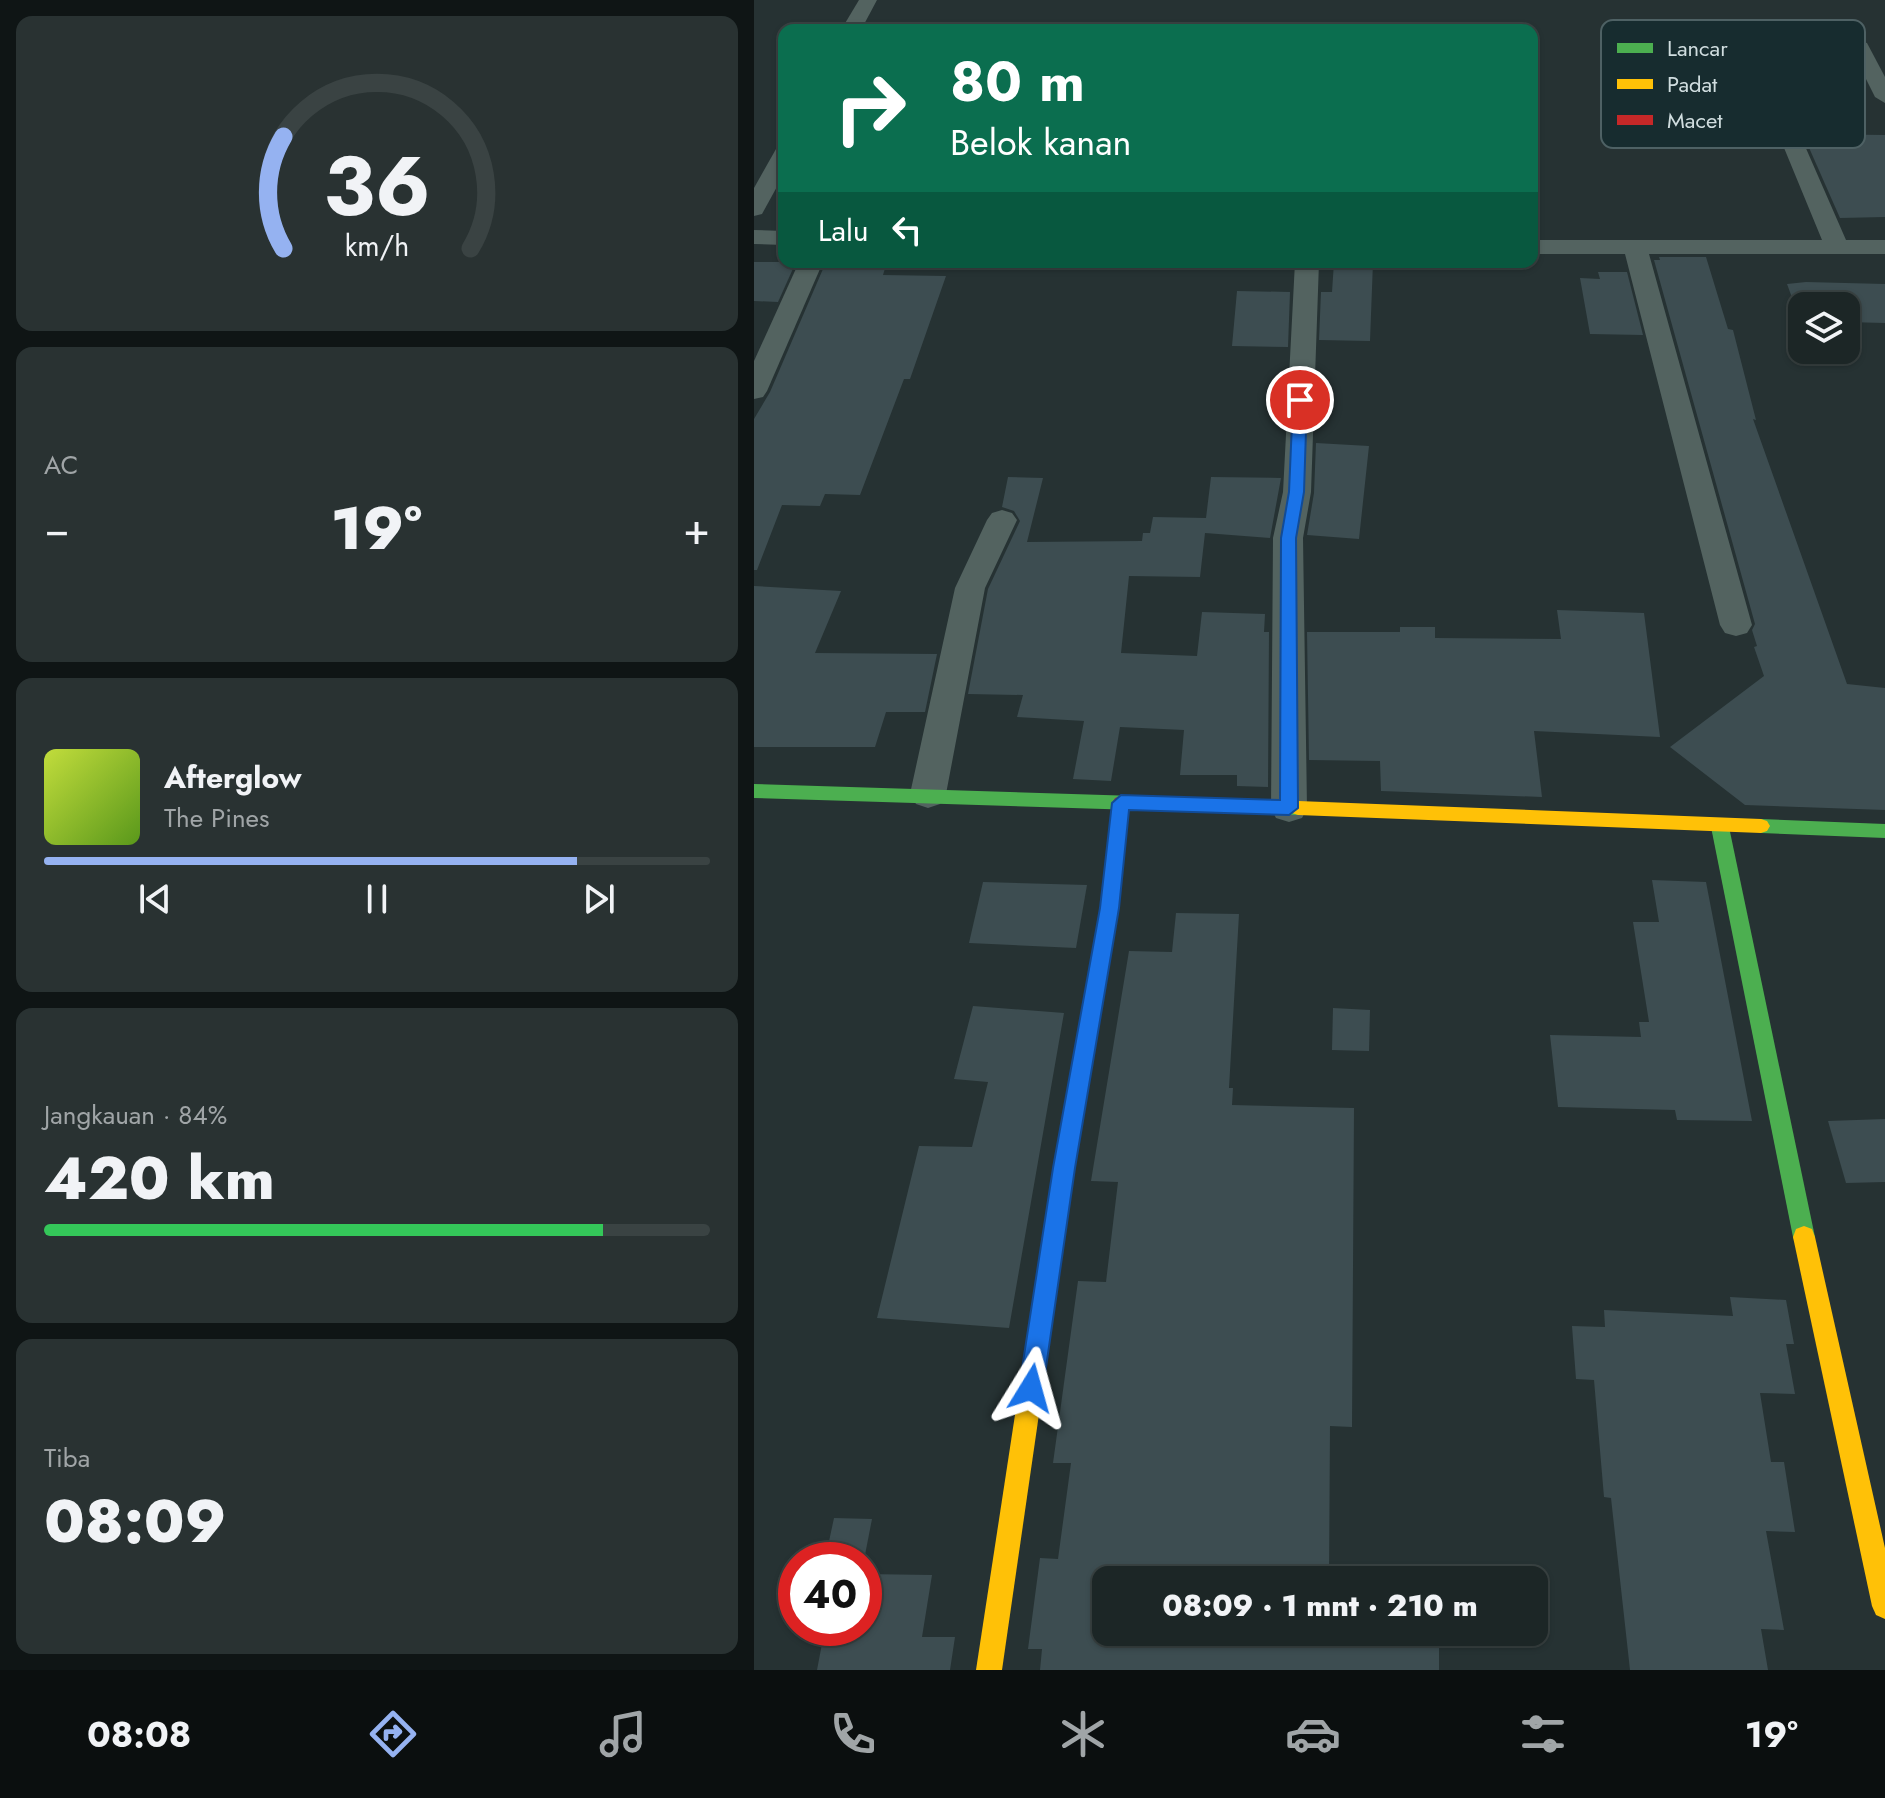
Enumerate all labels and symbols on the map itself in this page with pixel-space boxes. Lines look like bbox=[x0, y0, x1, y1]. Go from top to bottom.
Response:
legend bbox=[1601, 20, 1865, 148]
text: Lancar bbox=[1667, 32, 1728, 64]
text: Padat bbox=[1667, 68, 1718, 100]
text: Macet bbox=[1667, 104, 1723, 136]
pin bbox=[1266, 366, 1334, 434]
position arrow bbox=[989, 1346, 1073, 1430]
speed limit sign: 40 bbox=[778, 1542, 882, 1646]

